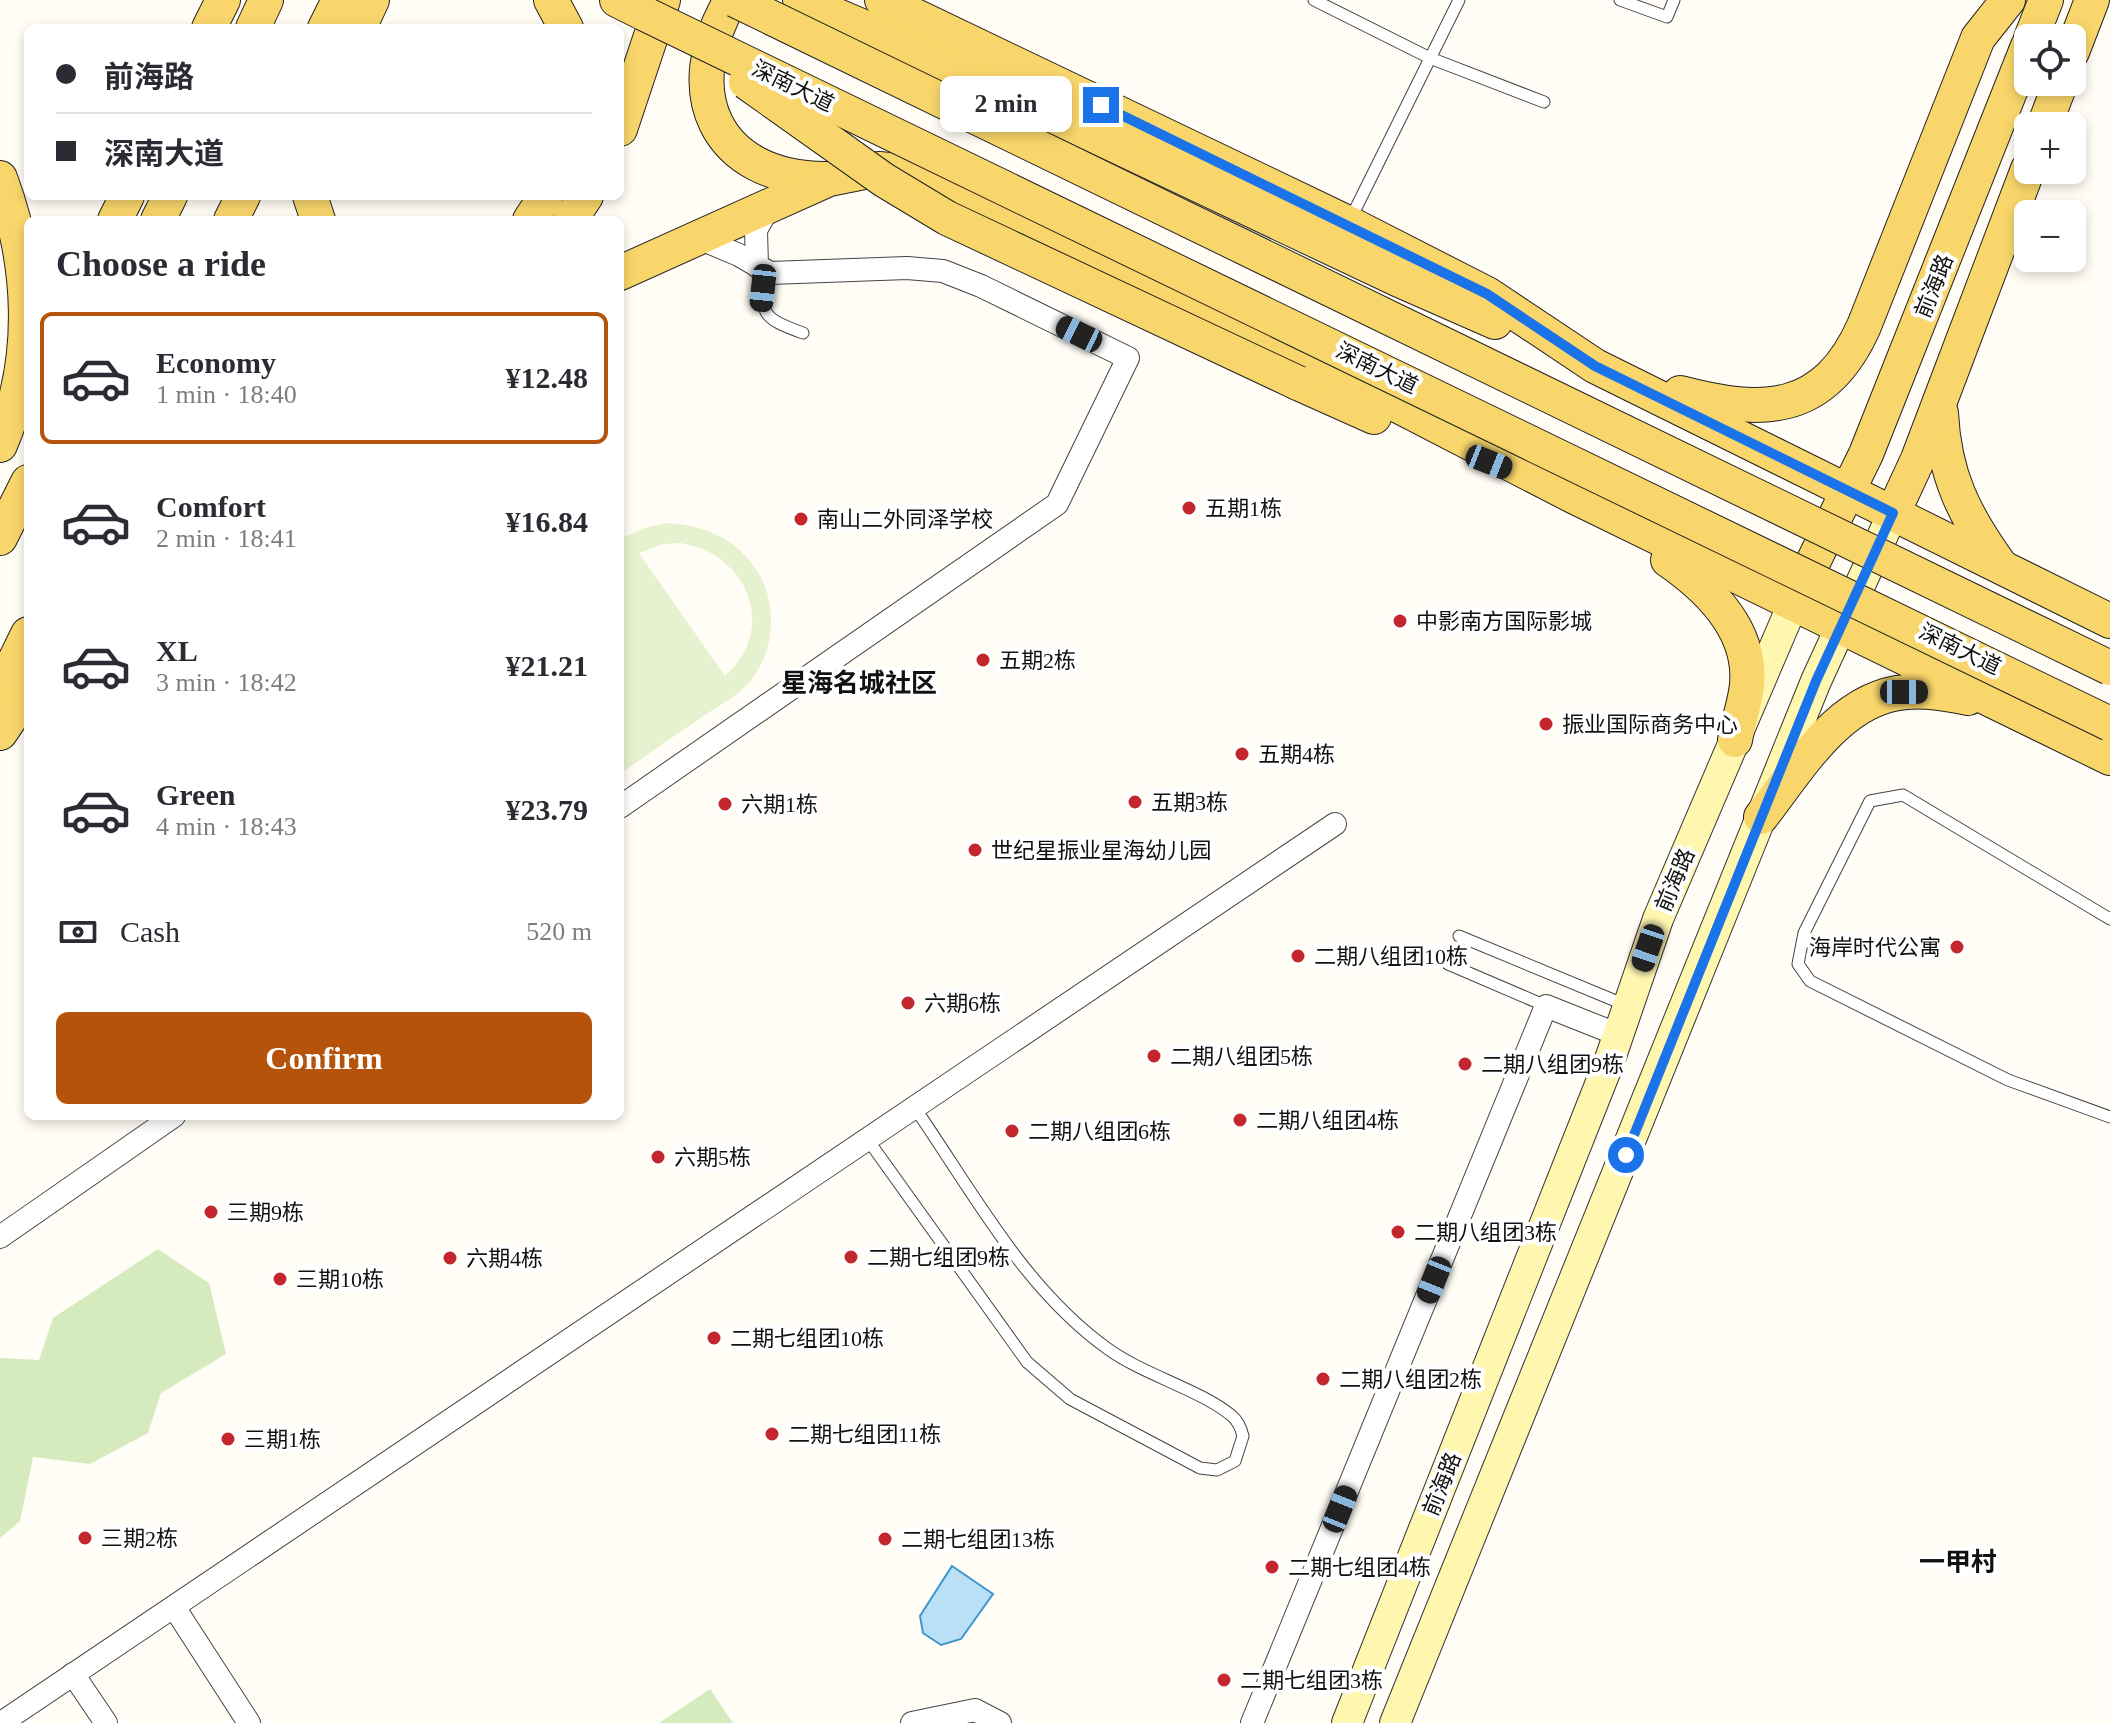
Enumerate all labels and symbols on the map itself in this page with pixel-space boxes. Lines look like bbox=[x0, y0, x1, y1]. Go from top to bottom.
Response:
street label: 深南大道 bbox=[748, 55, 838, 117]
callout: 2 min bbox=[941, 77, 1073, 133]
route end bbox=[1083, 87, 1119, 123]
street label: 前海路 bbox=[1910, 251, 1958, 321]
car bbox=[749, 263, 777, 313]
car bbox=[1052, 313, 1106, 355]
street label: 深南大道 bbox=[1332, 337, 1422, 399]
car bbox=[1462, 442, 1516, 482]
place label: 五期1栋 bbox=[1205, 496, 1282, 521]
marker: 五期1栋 bbox=[1180, 499, 1198, 517]
place label: 南山二外同泽学校 bbox=[817, 507, 993, 532]
marker: 南山二外同泽学校 bbox=[792, 510, 810, 528]
place label: 中影南方国际影城 bbox=[1416, 609, 1592, 634]
marker: 中影南方国际影城 bbox=[1391, 612, 1409, 630]
street label: 深南大道 bbox=[1915, 618, 2005, 680]
place label: 五期2栋 bbox=[999, 648, 1076, 673]
marker: 五期2栋 bbox=[974, 651, 992, 669]
district label: 星海名城社区 bbox=[781, 669, 937, 698]
car bbox=[1880, 680, 1928, 704]
place label: 振业国际商务中心 bbox=[1562, 712, 1738, 737]
marker: 振业国际商务中心 bbox=[1537, 715, 1555, 733]
place label: 五期4栋 bbox=[1258, 742, 1335, 767]
marker: 五期4栋 bbox=[1233, 745, 1251, 763]
place label: 五期3栋 bbox=[1151, 790, 1228, 815]
place label: 六期1栋 bbox=[741, 792, 818, 817]
marker: 五期3栋 bbox=[1126, 793, 1144, 811]
marker: 六期1栋 bbox=[716, 795, 734, 813]
place label: 世纪星振业星海幼儿园 bbox=[991, 838, 1211, 863]
marker: 世纪星振业星海幼儿园 bbox=[966, 841, 984, 859]
street label: 前海路 bbox=[1651, 845, 1699, 915]
car bbox=[1629, 921, 1667, 975]
place label: 海岸时代公寓 bbox=[1809, 935, 1941, 960]
marker: 海岸时代公寓 bbox=[1948, 938, 1966, 956]
place label: 二期八组团10栋 bbox=[1314, 944, 1468, 969]
marker: 二期八组团10栋 bbox=[1289, 947, 1307, 965]
place label: 六期6栋 bbox=[924, 991, 1001, 1016]
marker: 六期6栋 bbox=[899, 994, 917, 1012]
place label: 二期八组团5栋 bbox=[1170, 1044, 1313, 1069]
marker: 二期八组团5栋 bbox=[1145, 1047, 1163, 1065]
place label: 二期八组团9栋 bbox=[1481, 1052, 1624, 1077]
marker: 二期八组团9栋 bbox=[1456, 1055, 1474, 1073]
place label: 二期八组团4栋 bbox=[1256, 1108, 1399, 1133]
marker: 二期八组团4栋 bbox=[1231, 1111, 1249, 1129]
place label: 二期八组团6栋 bbox=[1028, 1119, 1171, 1144]
marker: 二期八组团6栋 bbox=[1003, 1122, 1021, 1140]
route start bbox=[1608, 1137, 1644, 1173]
place label: 六期5栋 bbox=[674, 1145, 751, 1170]
marker: 六期5栋 bbox=[649, 1148, 667, 1166]
place label: 三期9栋 bbox=[227, 1200, 304, 1225]
marker: 三期9栋 bbox=[202, 1203, 220, 1221]
place label: 二期八组团3栋 bbox=[1414, 1220, 1557, 1245]
marker: 二期八组团3栋 bbox=[1389, 1223, 1407, 1241]
place label: 二期七组团9栋 bbox=[867, 1245, 1010, 1270]
place label: 六期4栋 bbox=[466, 1246, 543, 1271]
marker: 二期七组团9栋 bbox=[842, 1248, 860, 1266]
marker: 六期4栋 bbox=[441, 1249, 459, 1267]
car bbox=[1414, 1253, 1454, 1307]
place label: 三期10栋 bbox=[296, 1267, 384, 1292]
marker: 三期10栋 bbox=[271, 1270, 289, 1288]
place label: 二期七组团10栋 bbox=[730, 1326, 884, 1351]
marker: 二期七组团10栋 bbox=[705, 1329, 723, 1347]
place label: 二期八组团2栋 bbox=[1339, 1367, 1482, 1392]
marker: 二期八组团2栋 bbox=[1314, 1370, 1332, 1388]
place label: 二期七组团11栋 bbox=[788, 1422, 941, 1447]
marker: 二期七组团11栋 bbox=[763, 1425, 781, 1443]
place label: 三期1栋 bbox=[244, 1427, 321, 1452]
marker: 三期1栋 bbox=[219, 1430, 237, 1448]
street label: 前海路 bbox=[1418, 1449, 1466, 1519]
car bbox=[1320, 1482, 1360, 1536]
place label: 三期2栋 bbox=[101, 1526, 178, 1551]
place label: 二期七组团13栋 bbox=[901, 1527, 1055, 1552]
marker: 三期2栋 bbox=[76, 1529, 94, 1547]
marker: 二期七组团13栋 bbox=[876, 1530, 894, 1548]
district label: 一甲村 bbox=[1919, 1548, 1997, 1577]
place label: 二期七组团4栋 bbox=[1288, 1555, 1431, 1580]
marker: 二期七组团4栋 bbox=[1263, 1558, 1281, 1576]
place label: 二期七组团3栋 bbox=[1240, 1668, 1383, 1693]
marker: 二期七组团3栋 bbox=[1215, 1671, 1233, 1689]

